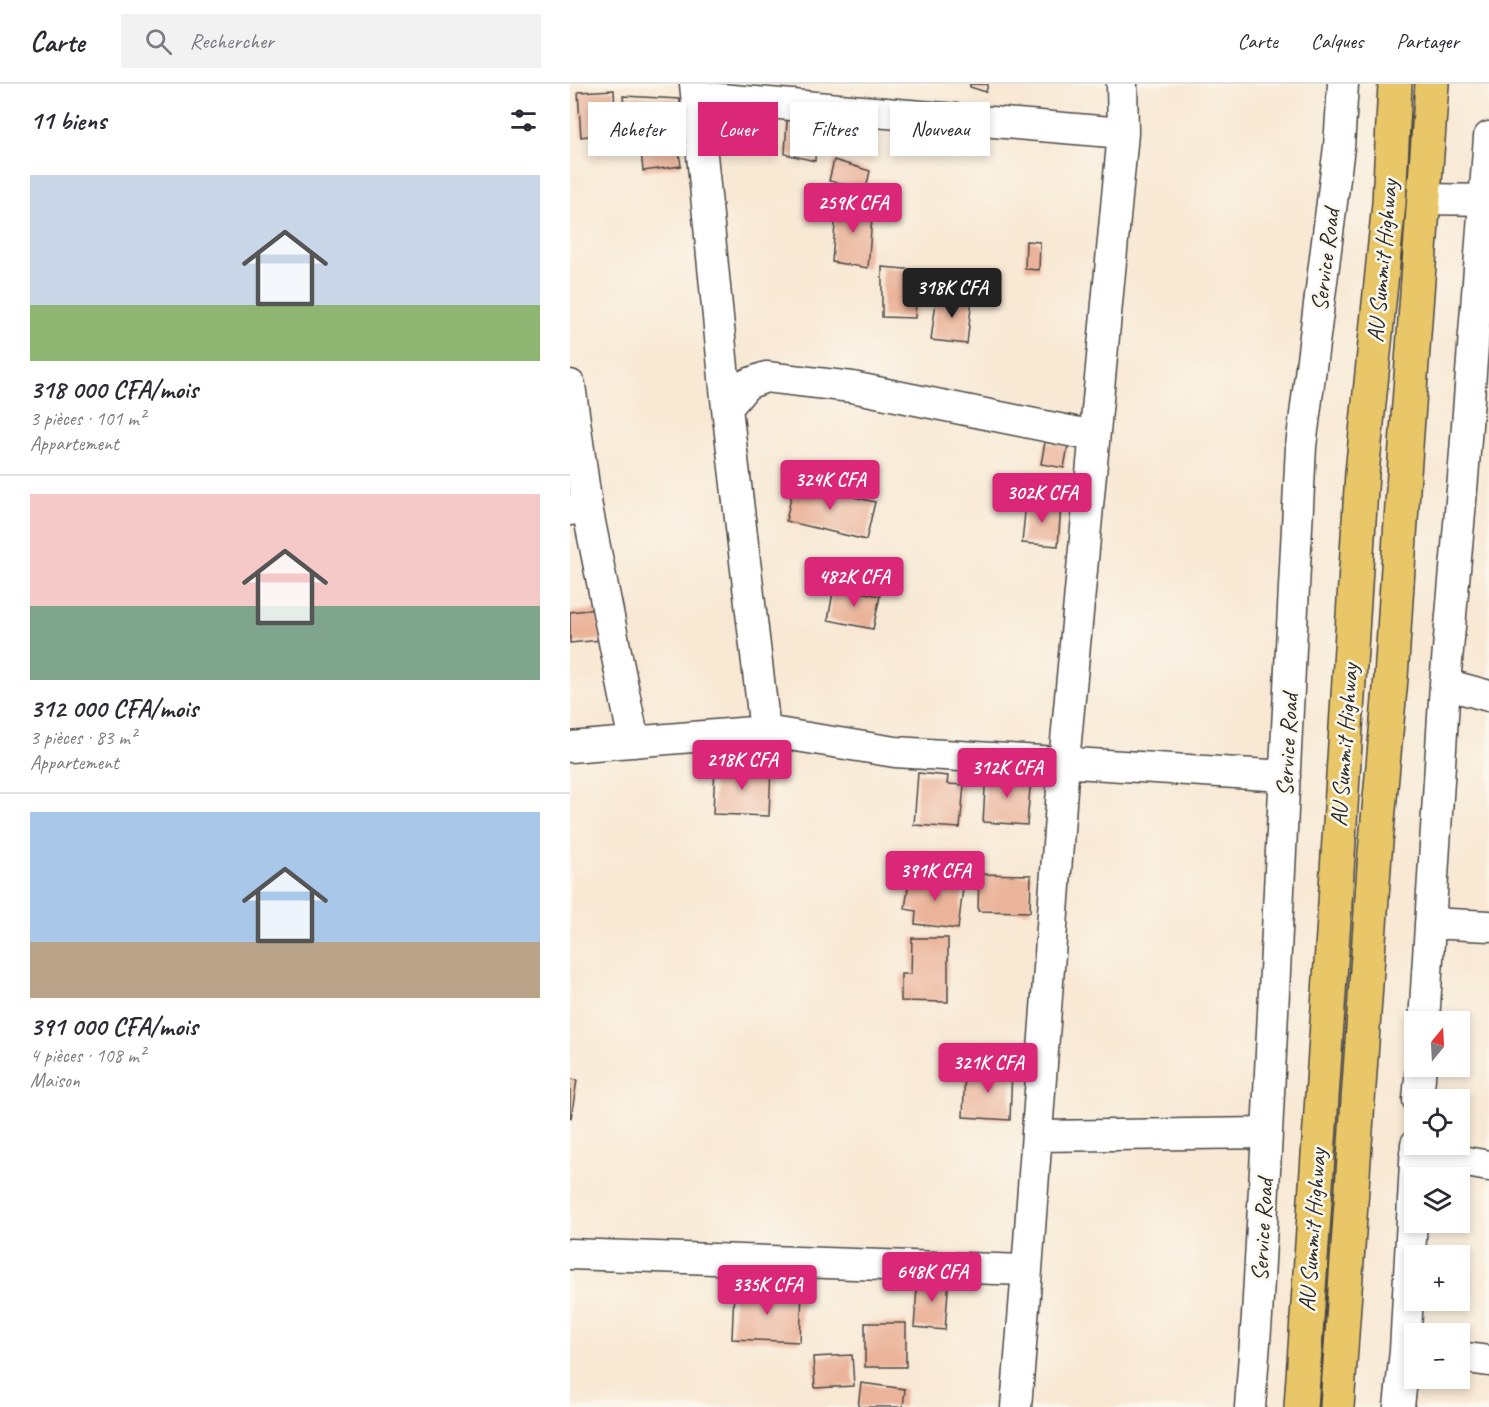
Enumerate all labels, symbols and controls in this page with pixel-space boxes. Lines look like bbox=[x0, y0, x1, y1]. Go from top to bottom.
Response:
search box bbox=[121, 14, 541, 68]
text: Carte bbox=[30, 24, 85, 59]
icon: search bbox=[142, 25, 175, 58]
text: Rechercher bbox=[190, 27, 274, 55]
text: Carte bbox=[1237, 28, 1278, 54]
text: Calques bbox=[1311, 28, 1363, 54]
text: Partager bbox=[1396, 28, 1459, 54]
chip: Acheter bbox=[588, 102, 686, 156]
chip: Louer bbox=[698, 102, 778, 156]
chip: Filtres bbox=[790, 102, 878, 156]
chip: Nouveau bbox=[890, 102, 990, 156]
text: 11 biens bbox=[30, 104, 106, 137]
icon: filters bbox=[507, 104, 540, 137]
street label: AU Summit Highway bbox=[1360, 177, 1404, 344]
pin: 259K CFA bbox=[791, 183, 915, 234]
text: 259K CFA bbox=[818, 190, 888, 215]
street label: Service Road bbox=[1304, 204, 1347, 313]
icon: home bbox=[231, 214, 339, 322]
pin: 318K CFA bbox=[890, 268, 1014, 319]
text: 318K CFA bbox=[917, 275, 987, 300]
text: 318 000 CFA/mois bbox=[30, 373, 198, 406]
text: 3 pièces · 101 m² bbox=[30, 406, 145, 431]
text: Appartement bbox=[30, 431, 119, 456]
pin: 324K CFA bbox=[768, 460, 892, 511]
text: 324K CFA bbox=[795, 467, 865, 492]
pin: 302K CFA bbox=[980, 473, 1104, 524]
text: 302K CFA bbox=[1007, 480, 1077, 505]
icon: home bbox=[231, 533, 339, 641]
pin: 482K CFA bbox=[792, 557, 916, 608]
text: 482K CFA bbox=[819, 564, 889, 589]
street label: AU Summit Highway bbox=[1323, 661, 1365, 828]
street label: Service Road bbox=[1269, 689, 1305, 797]
text: 312 000 CFA/mois bbox=[30, 692, 198, 725]
text: 3 pièces · 83 m² bbox=[30, 725, 136, 750]
pin: 218K CFA bbox=[680, 740, 804, 791]
text: 218K CFA bbox=[707, 747, 777, 772]
pin: 312K CFA bbox=[945, 748, 1069, 799]
text: Appartement bbox=[30, 750, 119, 775]
text: 312K CFA bbox=[972, 755, 1042, 780]
icon: home bbox=[231, 851, 339, 959]
pin: 391K CFA bbox=[873, 851, 997, 902]
text: 391K CFA bbox=[900, 858, 970, 883]
text: 391 000 CFA/mois bbox=[30, 1010, 198, 1043]
north arrow bbox=[1404, 1011, 1470, 1077]
map controls bbox=[1404, 1011, 1470, 1389]
text: 4 pièces · 108 m² bbox=[30, 1043, 145, 1068]
pin: 321K CFA bbox=[926, 1043, 1050, 1094]
text: 321K CFA bbox=[953, 1050, 1023, 1075]
text: Maison bbox=[30, 1068, 80, 1093]
button: locate bbox=[1404, 1089, 1470, 1155]
street label: AU Summit Highway bbox=[1291, 1146, 1333, 1313]
button: layers bbox=[1404, 1167, 1470, 1233]
street label: Service Road bbox=[1244, 1174, 1280, 1282]
button: + bbox=[1404, 1245, 1470, 1311]
pin: 648K CFA bbox=[870, 1252, 994, 1303]
text: 648K CFA bbox=[896, 1259, 968, 1284]
pin: 335K CFA bbox=[705, 1265, 829, 1316]
text: 335K CFA bbox=[732, 1272, 802, 1297]
button: − bbox=[1404, 1323, 1470, 1389]

